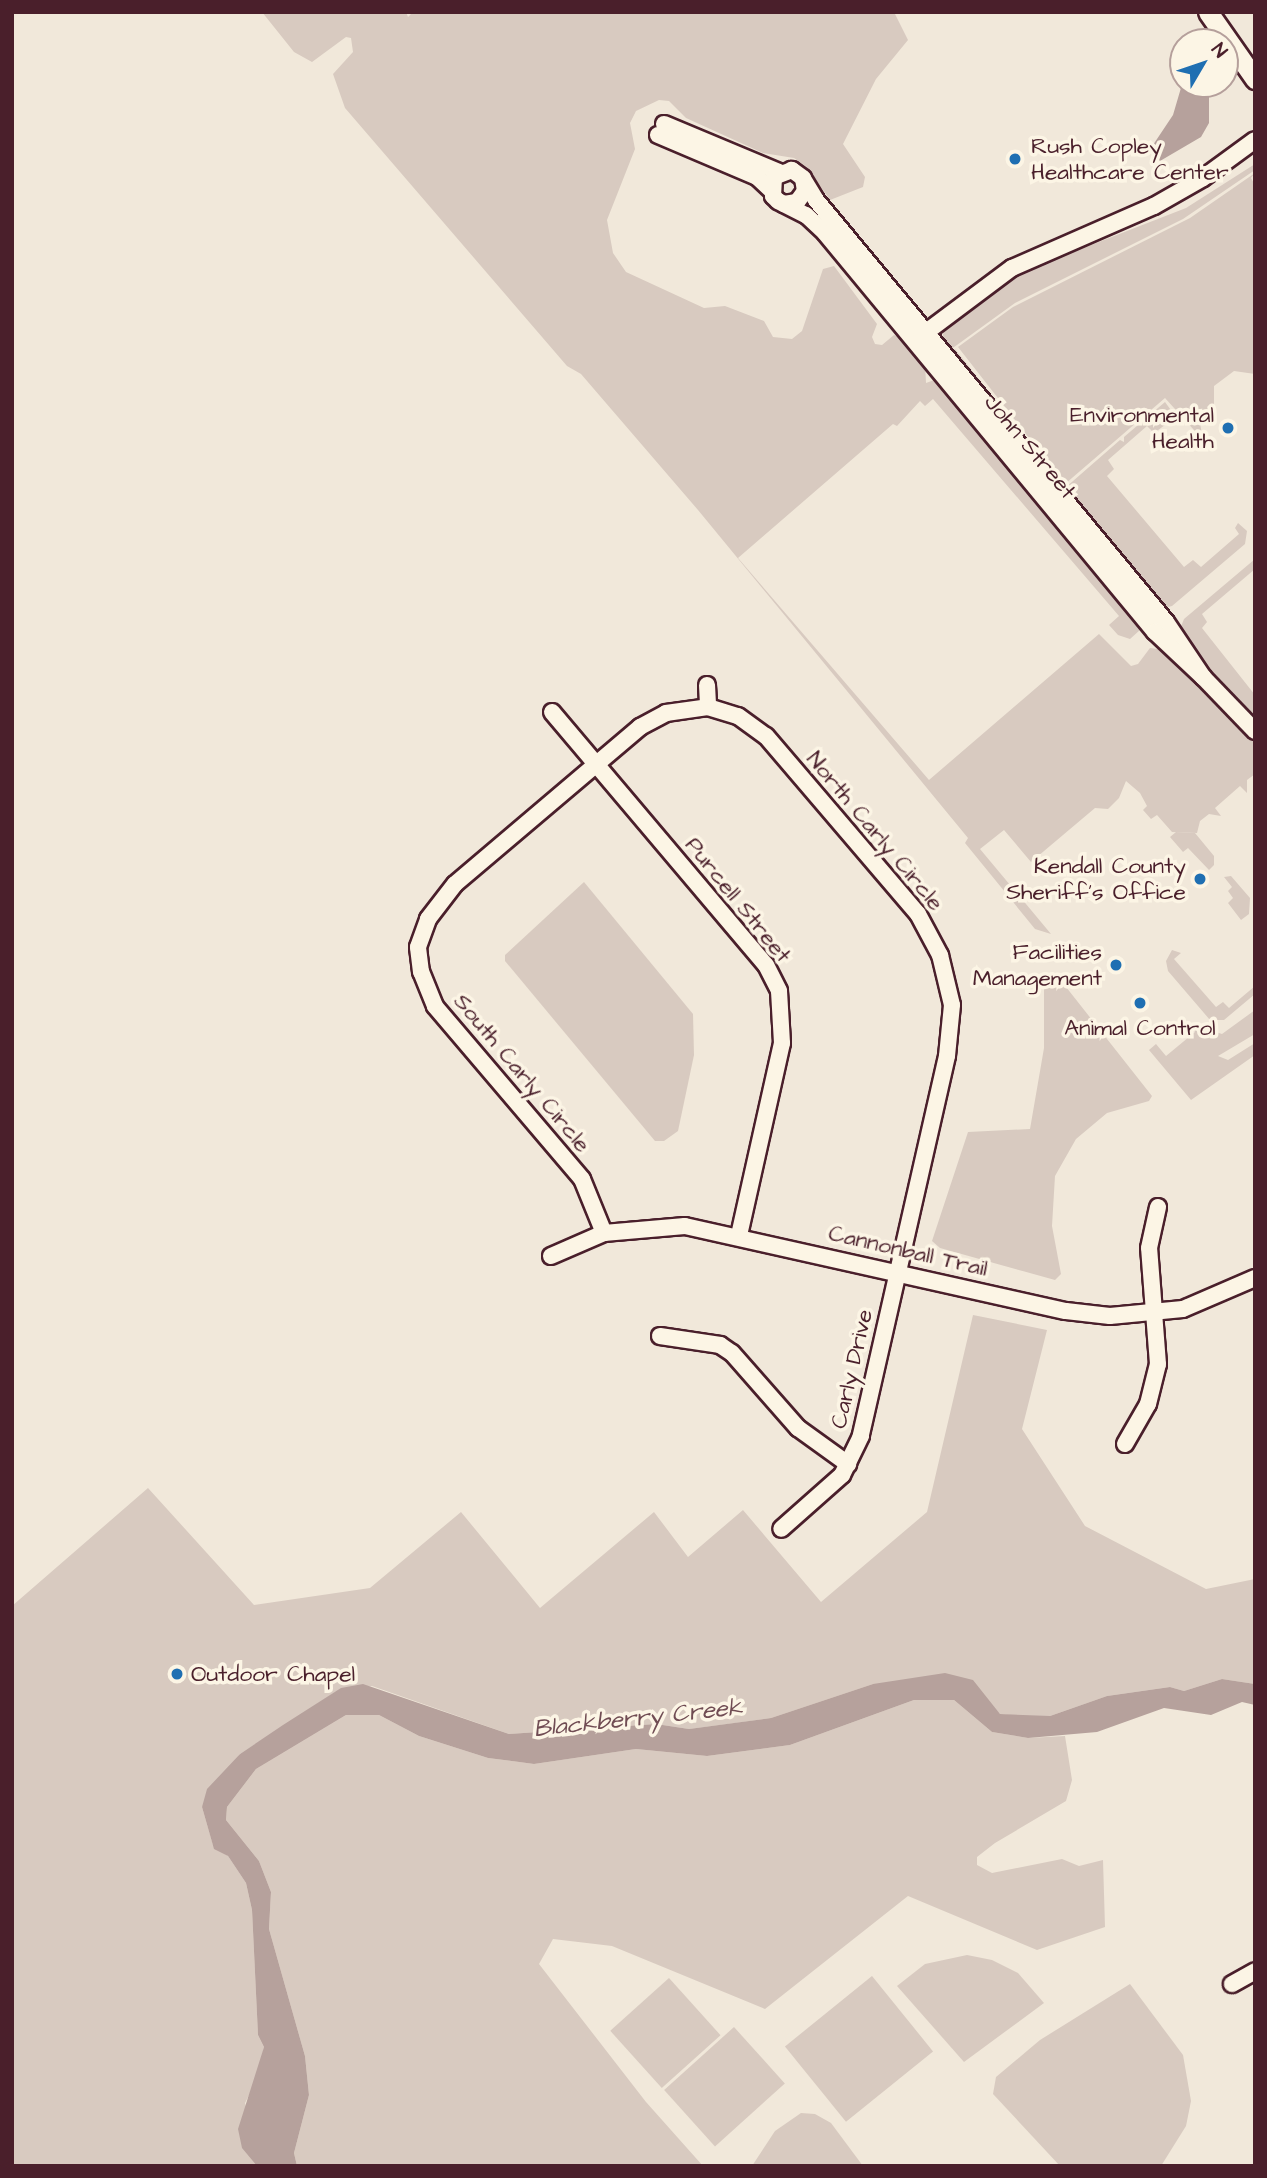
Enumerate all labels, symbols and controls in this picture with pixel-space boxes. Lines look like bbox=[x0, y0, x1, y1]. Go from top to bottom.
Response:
north arrow bbox=[1169, 28, 1239, 98]
text: N bbox=[1205, 38, 1233, 64]
place label: Rush Copley Healthcare Center bbox=[1031, 132, 1229, 186]
marker: Rush Copley Healthcare Center bbox=[1005, 149, 1025, 169]
street label: John Street bbox=[978, 389, 1082, 505]
place label: Environmental Health bbox=[1070, 401, 1214, 455]
marker: Environmental Health bbox=[1220, 420, 1236, 436]
street label: North Carly Circle bbox=[800, 746, 950, 916]
street label: Purcell Street bbox=[679, 832, 797, 968]
place label: Kendall County Sheriff's Office bbox=[1006, 852, 1186, 906]
marker: Kendall County Sheriff's Office bbox=[1192, 871, 1208, 887]
place label: Facilities Management bbox=[973, 938, 1102, 992]
marker: Facilities Management bbox=[1108, 957, 1124, 973]
street label: South Carly Circle bbox=[448, 988, 596, 1158]
marker: Animal Control bbox=[1132, 995, 1148, 1011]
place label: Animal Control bbox=[1064, 1014, 1216, 1042]
street label: Cannonball Trail bbox=[826, 1219, 990, 1283]
street label: Carly Drive bbox=[825, 1307, 879, 1431]
place label: Outdoor Chapel bbox=[191, 1660, 355, 1688]
marker: Outdoor Chapel bbox=[169, 1666, 185, 1682]
water label: Blackberry Creek bbox=[532, 1694, 744, 1744]

